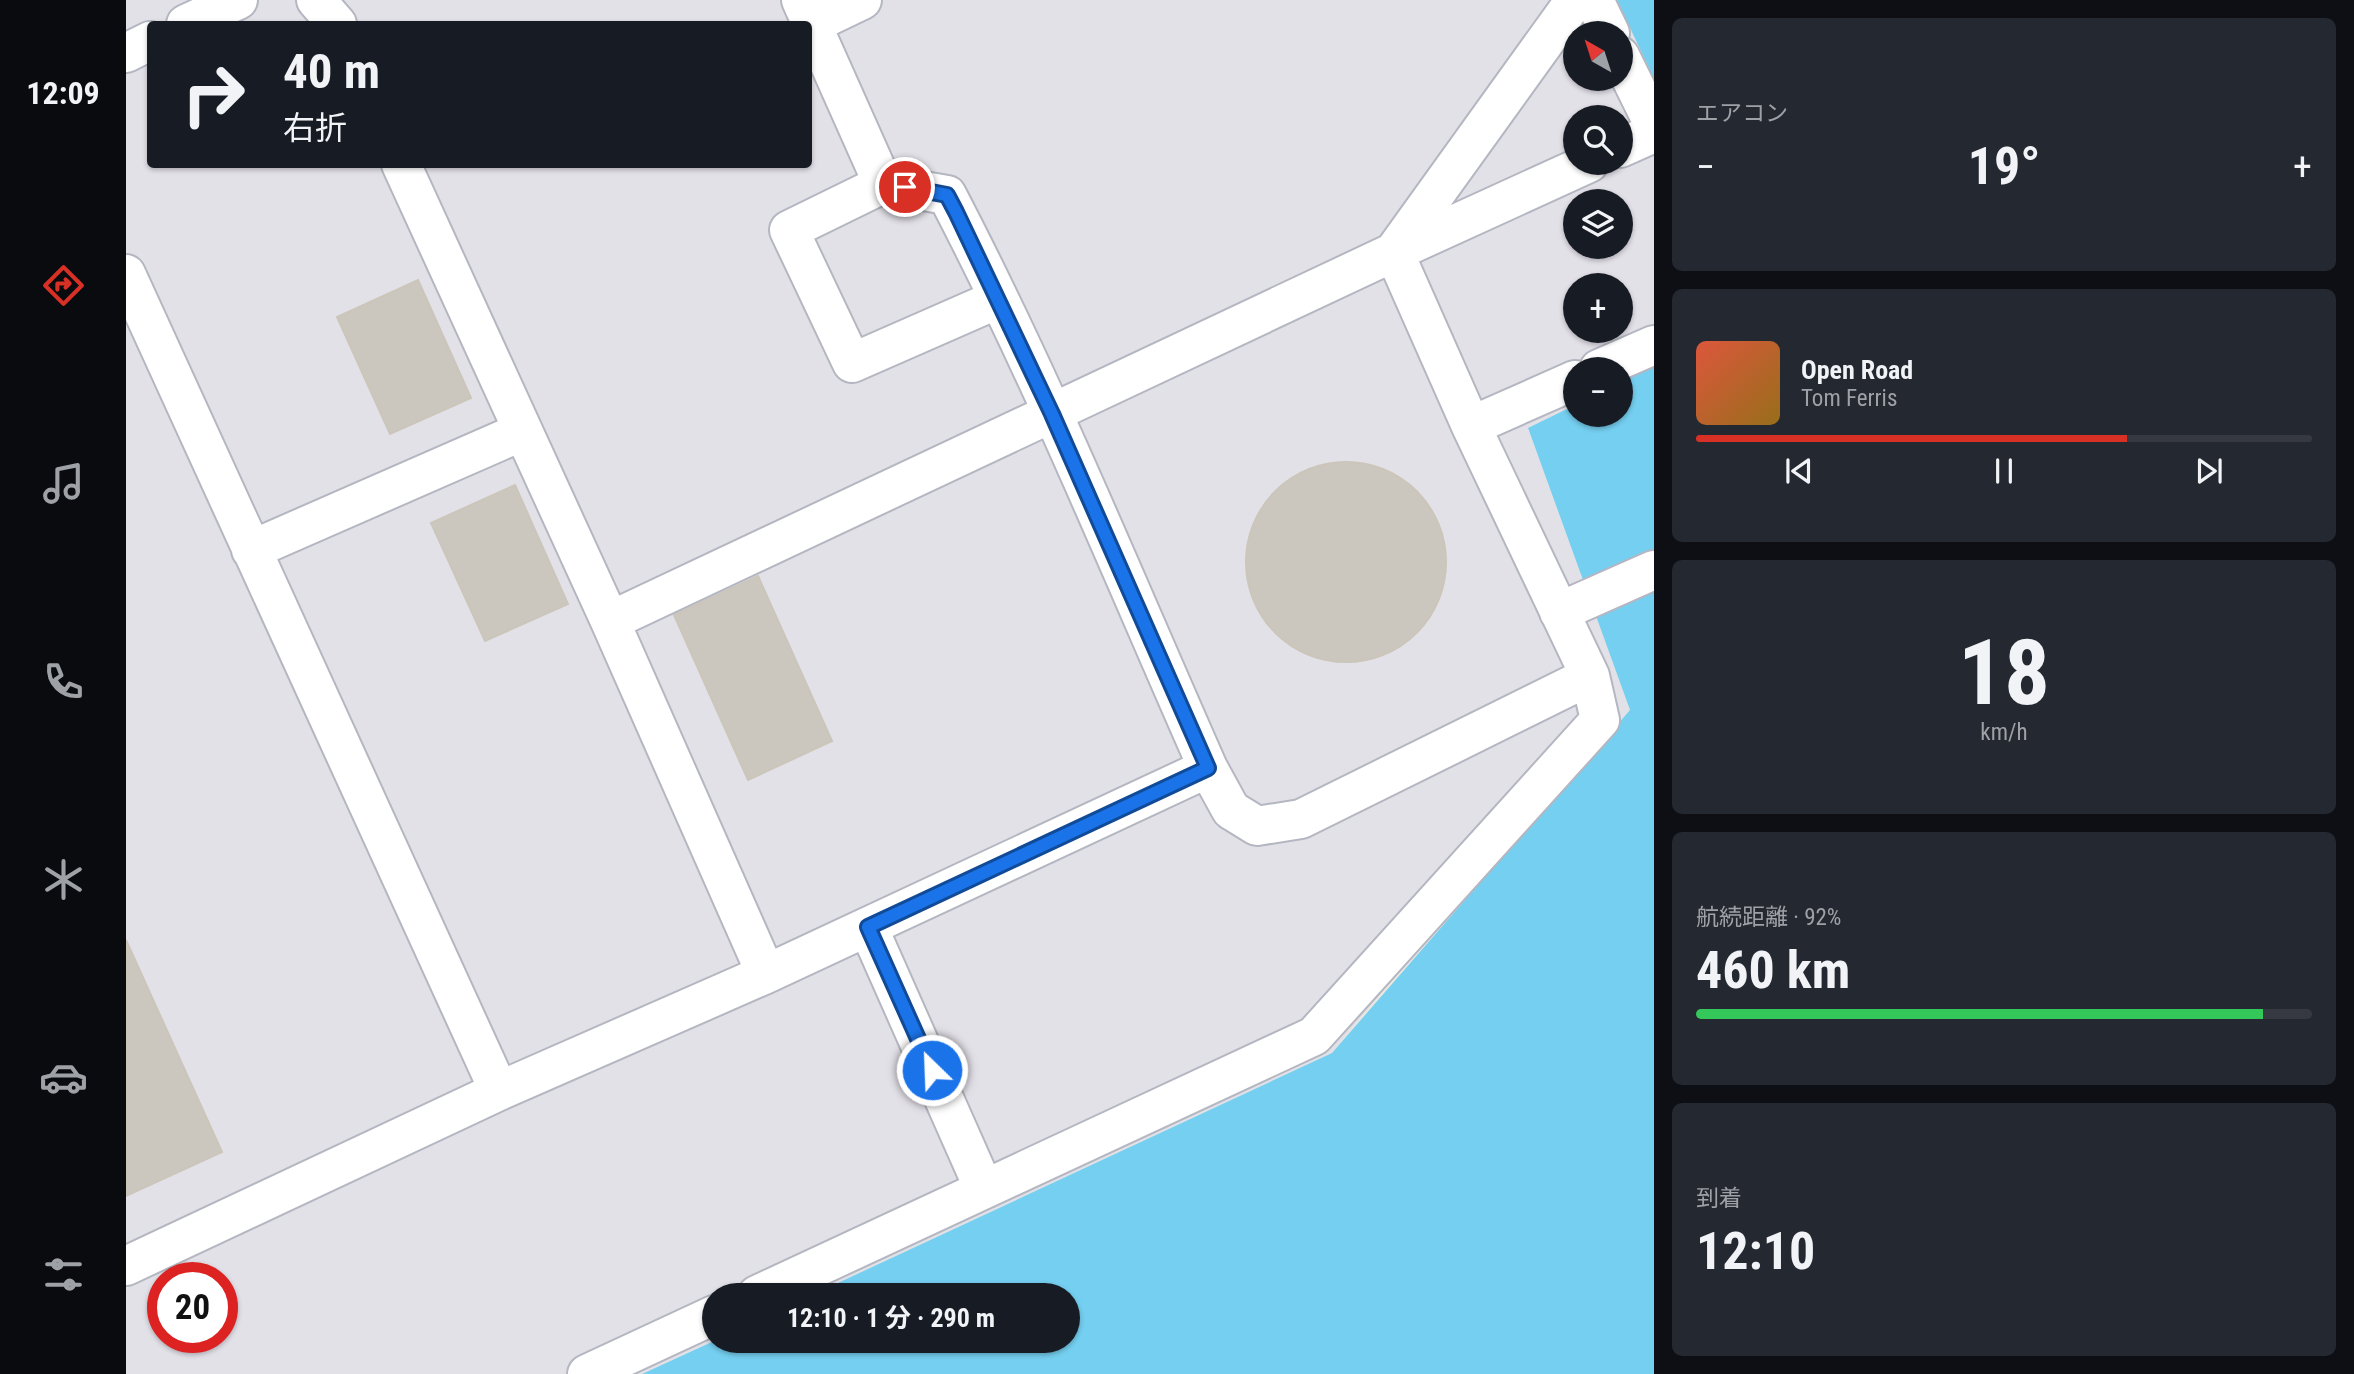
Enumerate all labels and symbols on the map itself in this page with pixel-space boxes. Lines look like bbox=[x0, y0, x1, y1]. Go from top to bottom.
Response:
north arrow bbox=[1563, 21, 1633, 91]
pin bbox=[875, 157, 935, 217]
position arrow bbox=[895, 1033, 969, 1107]
speed limit sign: 20 bbox=[147, 1262, 238, 1353]

